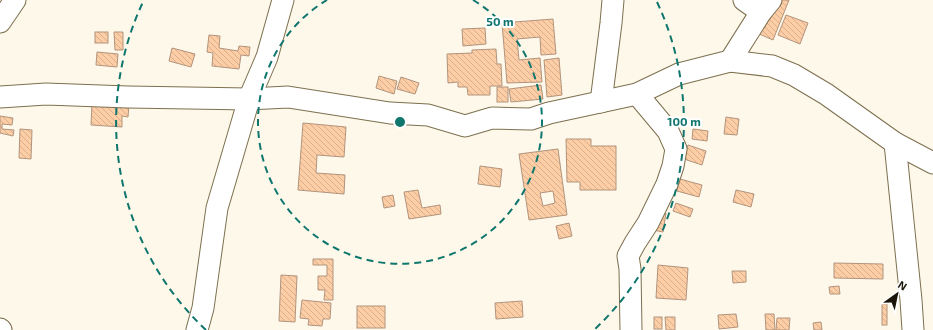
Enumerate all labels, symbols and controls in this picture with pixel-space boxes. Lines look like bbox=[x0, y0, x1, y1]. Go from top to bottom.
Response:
text: 50 m bbox=[486, 14, 514, 28]
text: 100 m bbox=[667, 114, 701, 128]
centre of rings bbox=[393, 115, 407, 129]
north arrow bbox=[877, 274, 917, 314]
text: N bbox=[896, 278, 910, 293]

